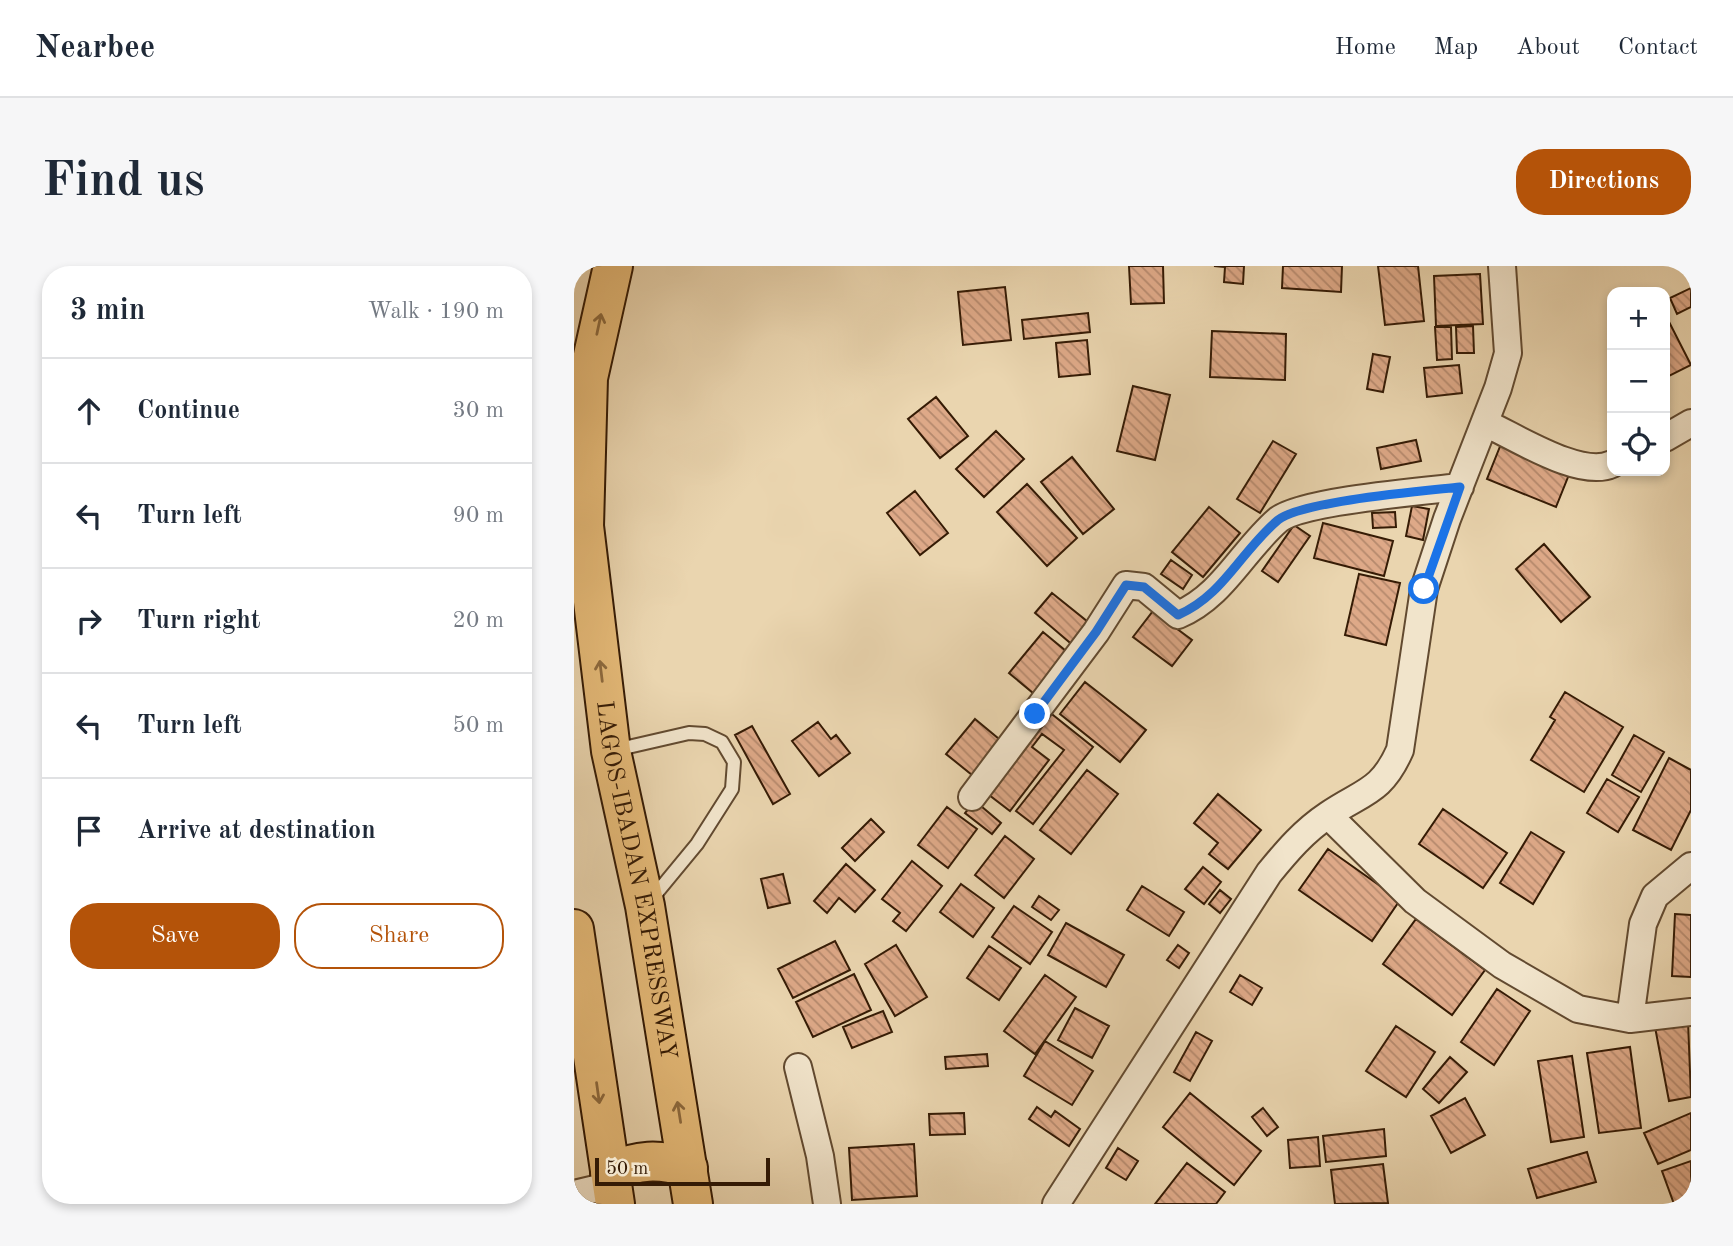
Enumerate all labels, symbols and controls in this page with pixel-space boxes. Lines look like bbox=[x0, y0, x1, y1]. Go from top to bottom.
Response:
text: Nearbee bbox=[35, 32, 155, 65]
text: Home bbox=[1335, 36, 1396, 60]
text: Map bbox=[1434, 36, 1478, 60]
text: About bbox=[1516, 36, 1580, 60]
text: Contact bbox=[1618, 36, 1698, 60]
button: Directions bbox=[1516, 149, 1691, 215]
text: Find us bbox=[42, 158, 205, 207]
map controls bbox=[1607, 287, 1670, 476]
button: + bbox=[1607, 287, 1670, 350]
text: 3 min bbox=[70, 296, 145, 326]
text: Walk · 190 m bbox=[368, 300, 504, 323]
one-way arrow bbox=[592, 313, 606, 336]
button: − bbox=[1607, 350, 1670, 413]
icon: ahead bbox=[70, 392, 108, 430]
text: Continue bbox=[137, 398, 240, 424]
text: 30 m bbox=[453, 399, 504, 422]
button: locate bbox=[1607, 413, 1670, 476]
icon: left bbox=[70, 497, 108, 535]
text: Turn left bbox=[137, 503, 242, 529]
text: 90 m bbox=[453, 504, 504, 527]
route start bbox=[1408, 573, 1439, 604]
icon: right bbox=[70, 602, 108, 640]
text: Turn right bbox=[137, 608, 260, 634]
text: 20 m bbox=[453, 609, 504, 632]
one-way arrow bbox=[595, 661, 608, 683]
route end bbox=[1019, 698, 1050, 729]
street label: LAGOS-IBADAN EXPRESSWAY bbox=[591, 699, 680, 1062]
icon: left bbox=[70, 707, 108, 745]
text: Turn left bbox=[137, 713, 242, 739]
text: 50 m bbox=[453, 714, 504, 737]
icon: arrive bbox=[70, 812, 108, 850]
text: Arrive at destination bbox=[137, 818, 376, 844]
button: Save bbox=[70, 903, 280, 969]
button: Share bbox=[294, 903, 504, 969]
one-way arrow bbox=[592, 1081, 605, 1104]
one-way arrow bbox=[672, 1102, 685, 1124]
scale bar bbox=[595, 1155, 770, 1187]
text: 50 m bbox=[606, 1160, 648, 1179]

